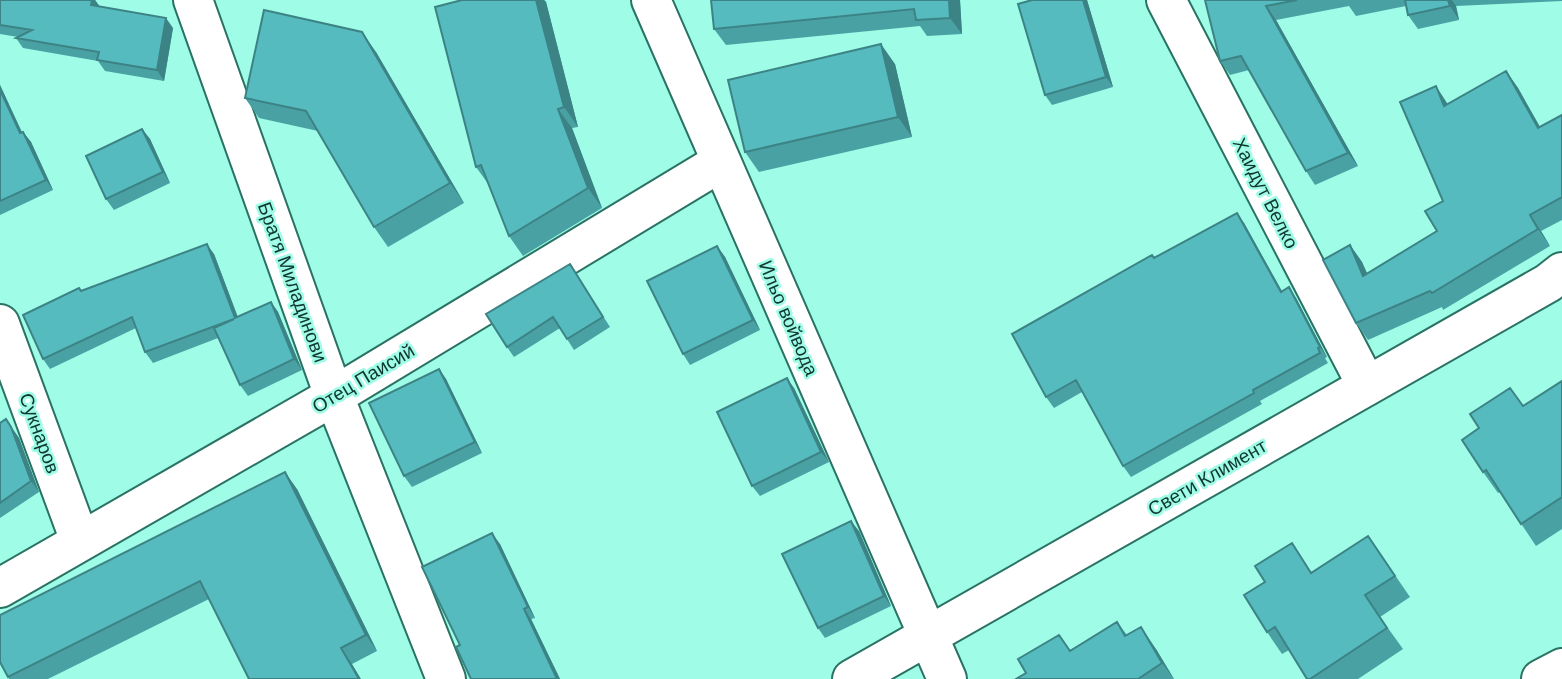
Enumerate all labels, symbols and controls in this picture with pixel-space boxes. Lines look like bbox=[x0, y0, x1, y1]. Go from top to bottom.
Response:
street label: Хаидут Велко bbox=[1227, 134, 1304, 253]
street label: Братя Миладинови bbox=[252, 199, 333, 366]
street label: Ильо войвода bbox=[753, 257, 824, 380]
street label: Отец Паисий bbox=[307, 338, 419, 419]
street label: Сукнаров bbox=[13, 390, 66, 477]
street label: Свети Климент bbox=[1143, 433, 1272, 522]

